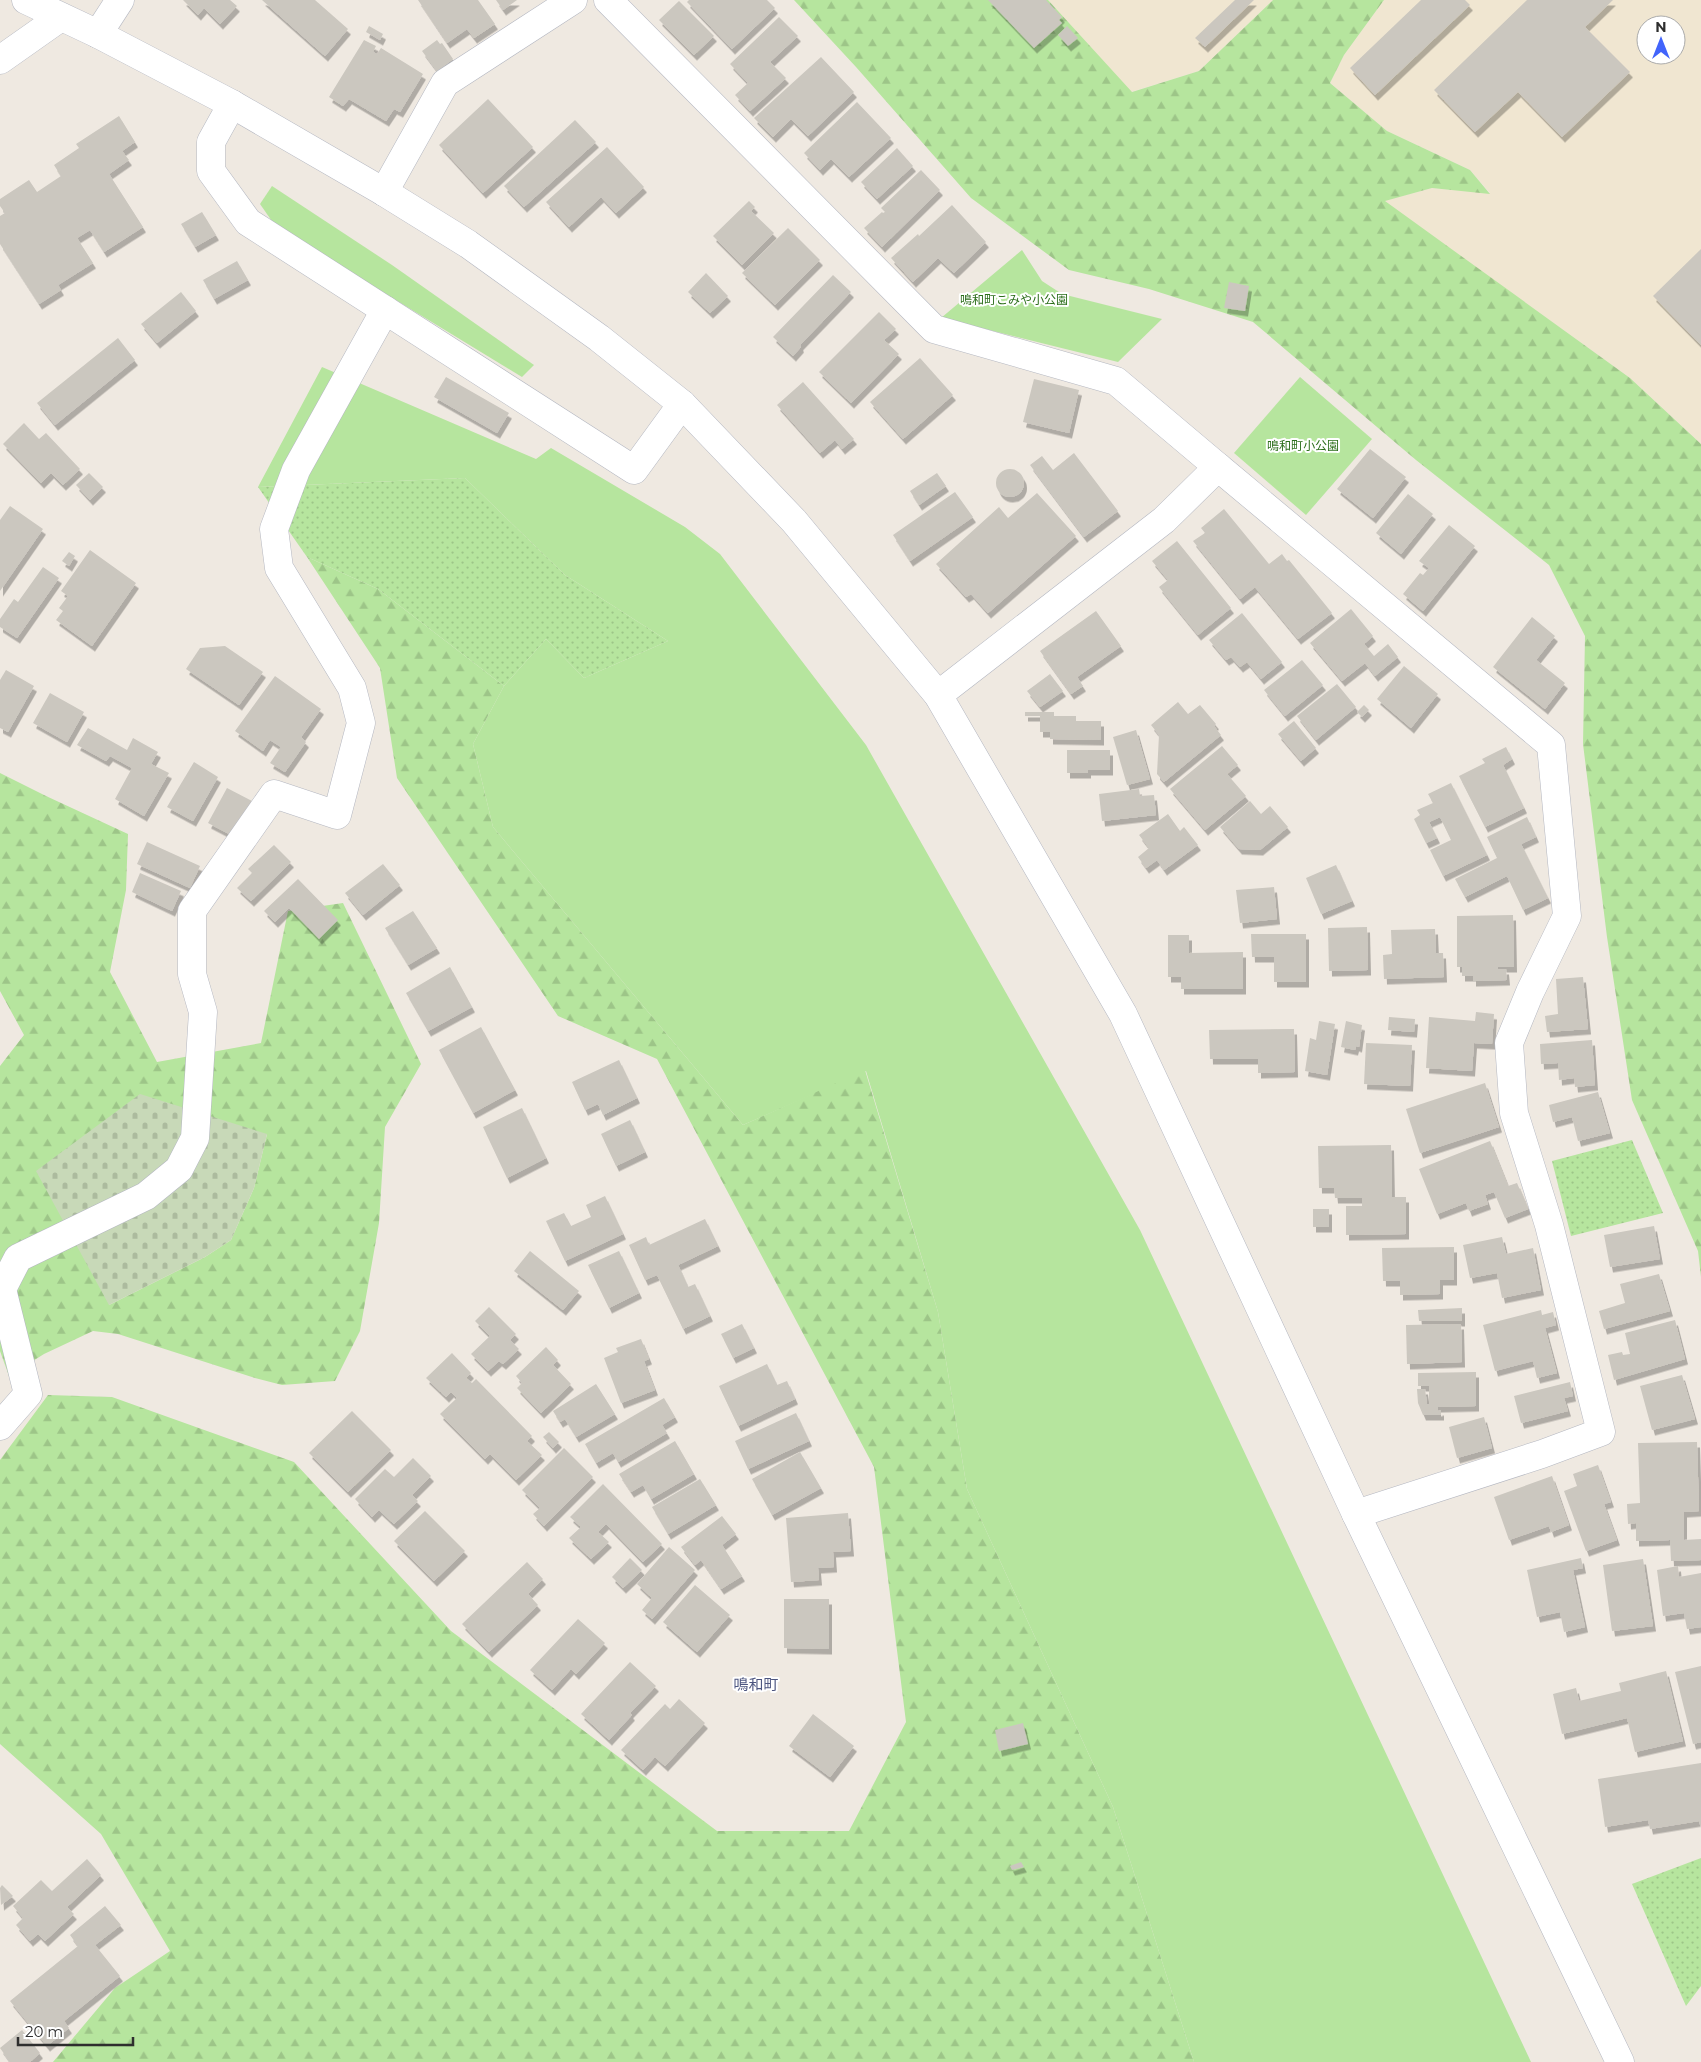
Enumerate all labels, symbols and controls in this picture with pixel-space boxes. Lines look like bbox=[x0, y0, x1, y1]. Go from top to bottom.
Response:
north arrow bbox=[1636, 15, 1686, 65]
text: N bbox=[1655, 18, 1667, 36]
park label: 鳴和町こみや小公園 bbox=[960, 292, 1068, 307]
park label: 鳴和町小公園 bbox=[1267, 438, 1339, 453]
district label: 鳴和町 bbox=[733, 1675, 779, 1694]
scale bar bbox=[18, 2014, 132, 2046]
text: 20 m bbox=[25, 2022, 63, 2041]

